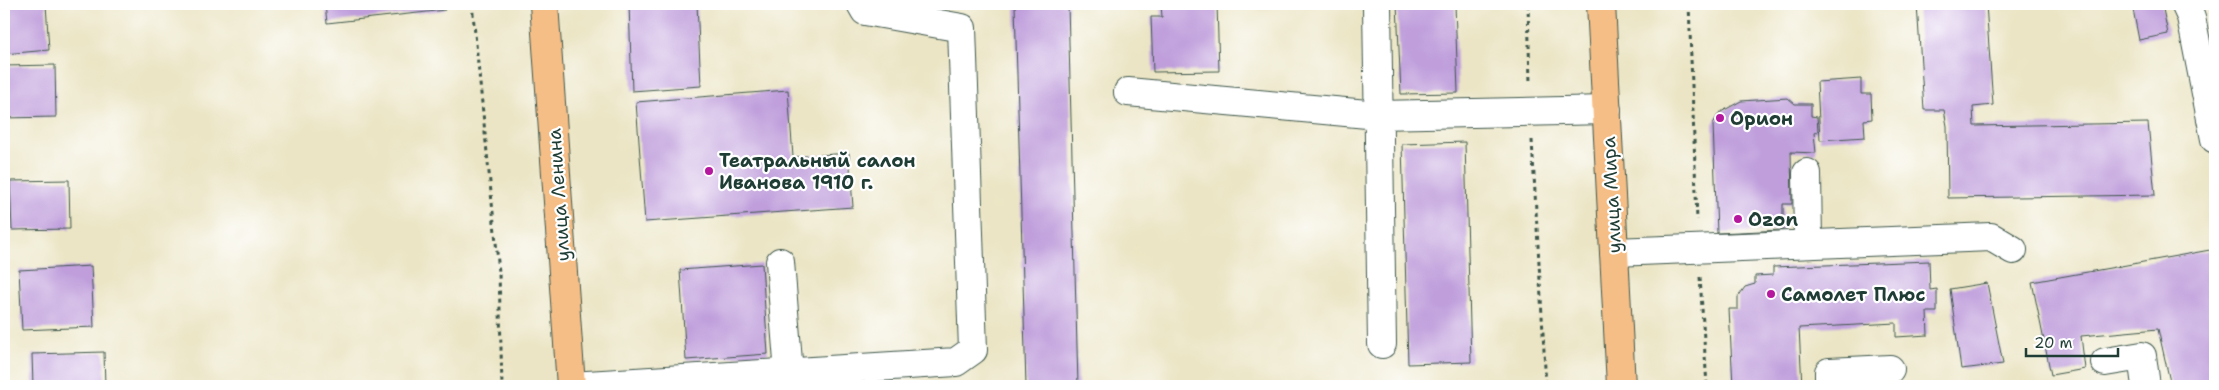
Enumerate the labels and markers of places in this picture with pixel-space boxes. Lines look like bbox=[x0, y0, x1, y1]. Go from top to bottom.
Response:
place label: Орион bbox=[1730, 106, 1793, 131]
marker: Орион bbox=[1714, 112, 1726, 124]
place label: Театральный салон Иванова 1910 г. bbox=[719, 148, 916, 195]
marker: Театральный салон Иванова 1910 г. bbox=[703, 165, 715, 177]
place label: Ozon bbox=[1748, 207, 1798, 232]
marker: Ozon bbox=[1732, 213, 1744, 225]
place label: Самолет Плюс bbox=[1781, 282, 1926, 307]
marker: Самолет Плюс bbox=[1765, 288, 1777, 300]

